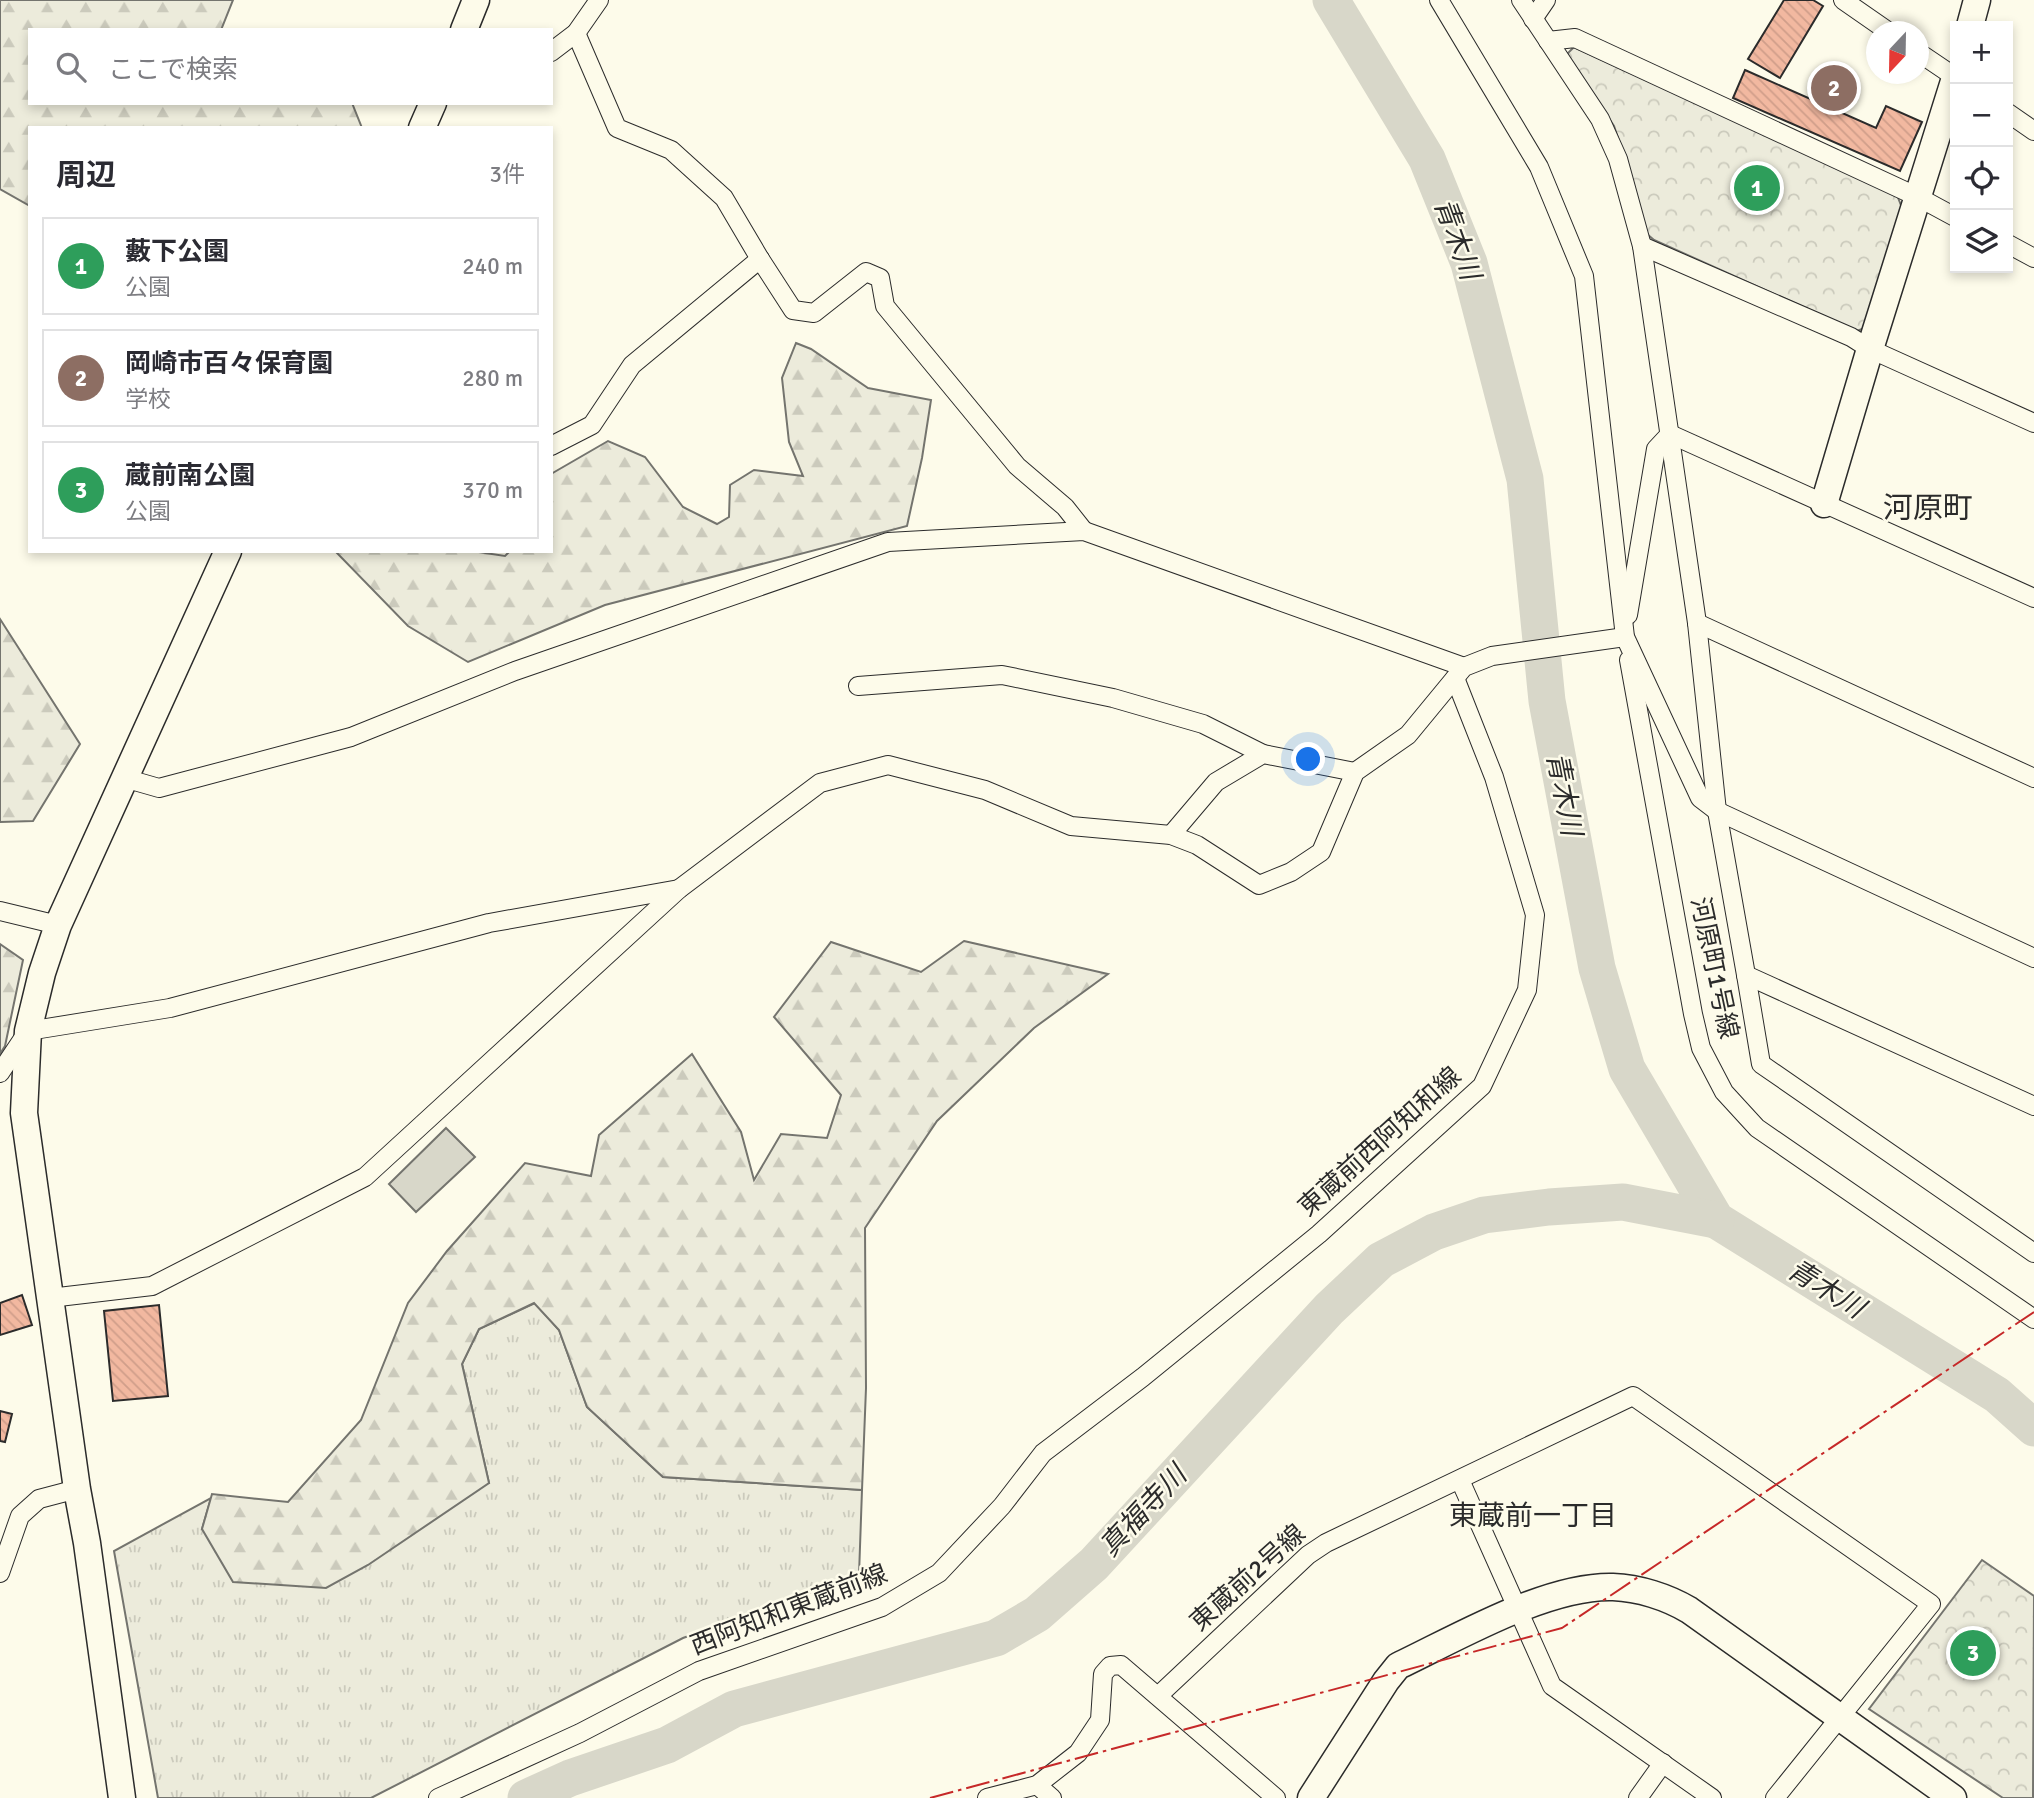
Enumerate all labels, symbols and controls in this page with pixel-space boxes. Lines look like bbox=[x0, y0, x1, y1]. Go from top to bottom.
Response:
north arrow bbox=[1866, 21, 1929, 84]
map controls bbox=[1950, 21, 2013, 273]
button: + bbox=[1950, 21, 2013, 84]
search box bbox=[28, 28, 553, 105]
icon: search bbox=[52, 48, 90, 86]
text: ここで検索 bbox=[108, 54, 238, 86]
pin: 2 bbox=[1811, 62, 1857, 114]
button: − bbox=[1950, 84, 2013, 147]
button: locate bbox=[1950, 147, 2013, 210]
text: 周辺 bbox=[56, 157, 116, 194]
text: 3件 bbox=[490, 160, 525, 189]
pin: 1 bbox=[1734, 162, 1780, 214]
water label: 青木川 bbox=[1427, 194, 1488, 287]
button: layers bbox=[1950, 210, 2013, 273]
text: 藪下公園 bbox=[125, 236, 229, 268]
text: 1 bbox=[75, 252, 87, 281]
text: 240 m bbox=[462, 252, 523, 281]
text: 公園 bbox=[125, 273, 171, 302]
text: 岡崎市百々保育園 bbox=[125, 348, 333, 380]
text: 2 bbox=[75, 364, 87, 393]
text: 280 m bbox=[462, 364, 523, 393]
text: 学校 bbox=[125, 385, 171, 414]
text: 蔵前南公園 bbox=[125, 460, 255, 492]
text: 3 bbox=[75, 476, 87, 505]
text: 370 m bbox=[462, 476, 523, 505]
district label: 河原町 bbox=[1883, 490, 1973, 527]
text: 公園 bbox=[125, 497, 171, 526]
your location bbox=[1291, 742, 1325, 776]
water label: 青木川 bbox=[1539, 750, 1589, 841]
street label: 河原町1号線 bbox=[1683, 894, 1745, 1042]
street label: 東蔵前西阿知和線 bbox=[1292, 1061, 1468, 1223]
water label: 青木川 bbox=[1781, 1252, 1873, 1327]
water label: 真福寺川 bbox=[1092, 1456, 1196, 1564]
district label: 東蔵前一丁目 bbox=[1449, 1499, 1617, 1533]
street label: 東蔵前2号線 bbox=[1184, 1518, 1312, 1638]
street label: 西阿知和東蔵前線 bbox=[686, 1558, 892, 1662]
pin: 3 bbox=[1950, 1627, 1996, 1679]

